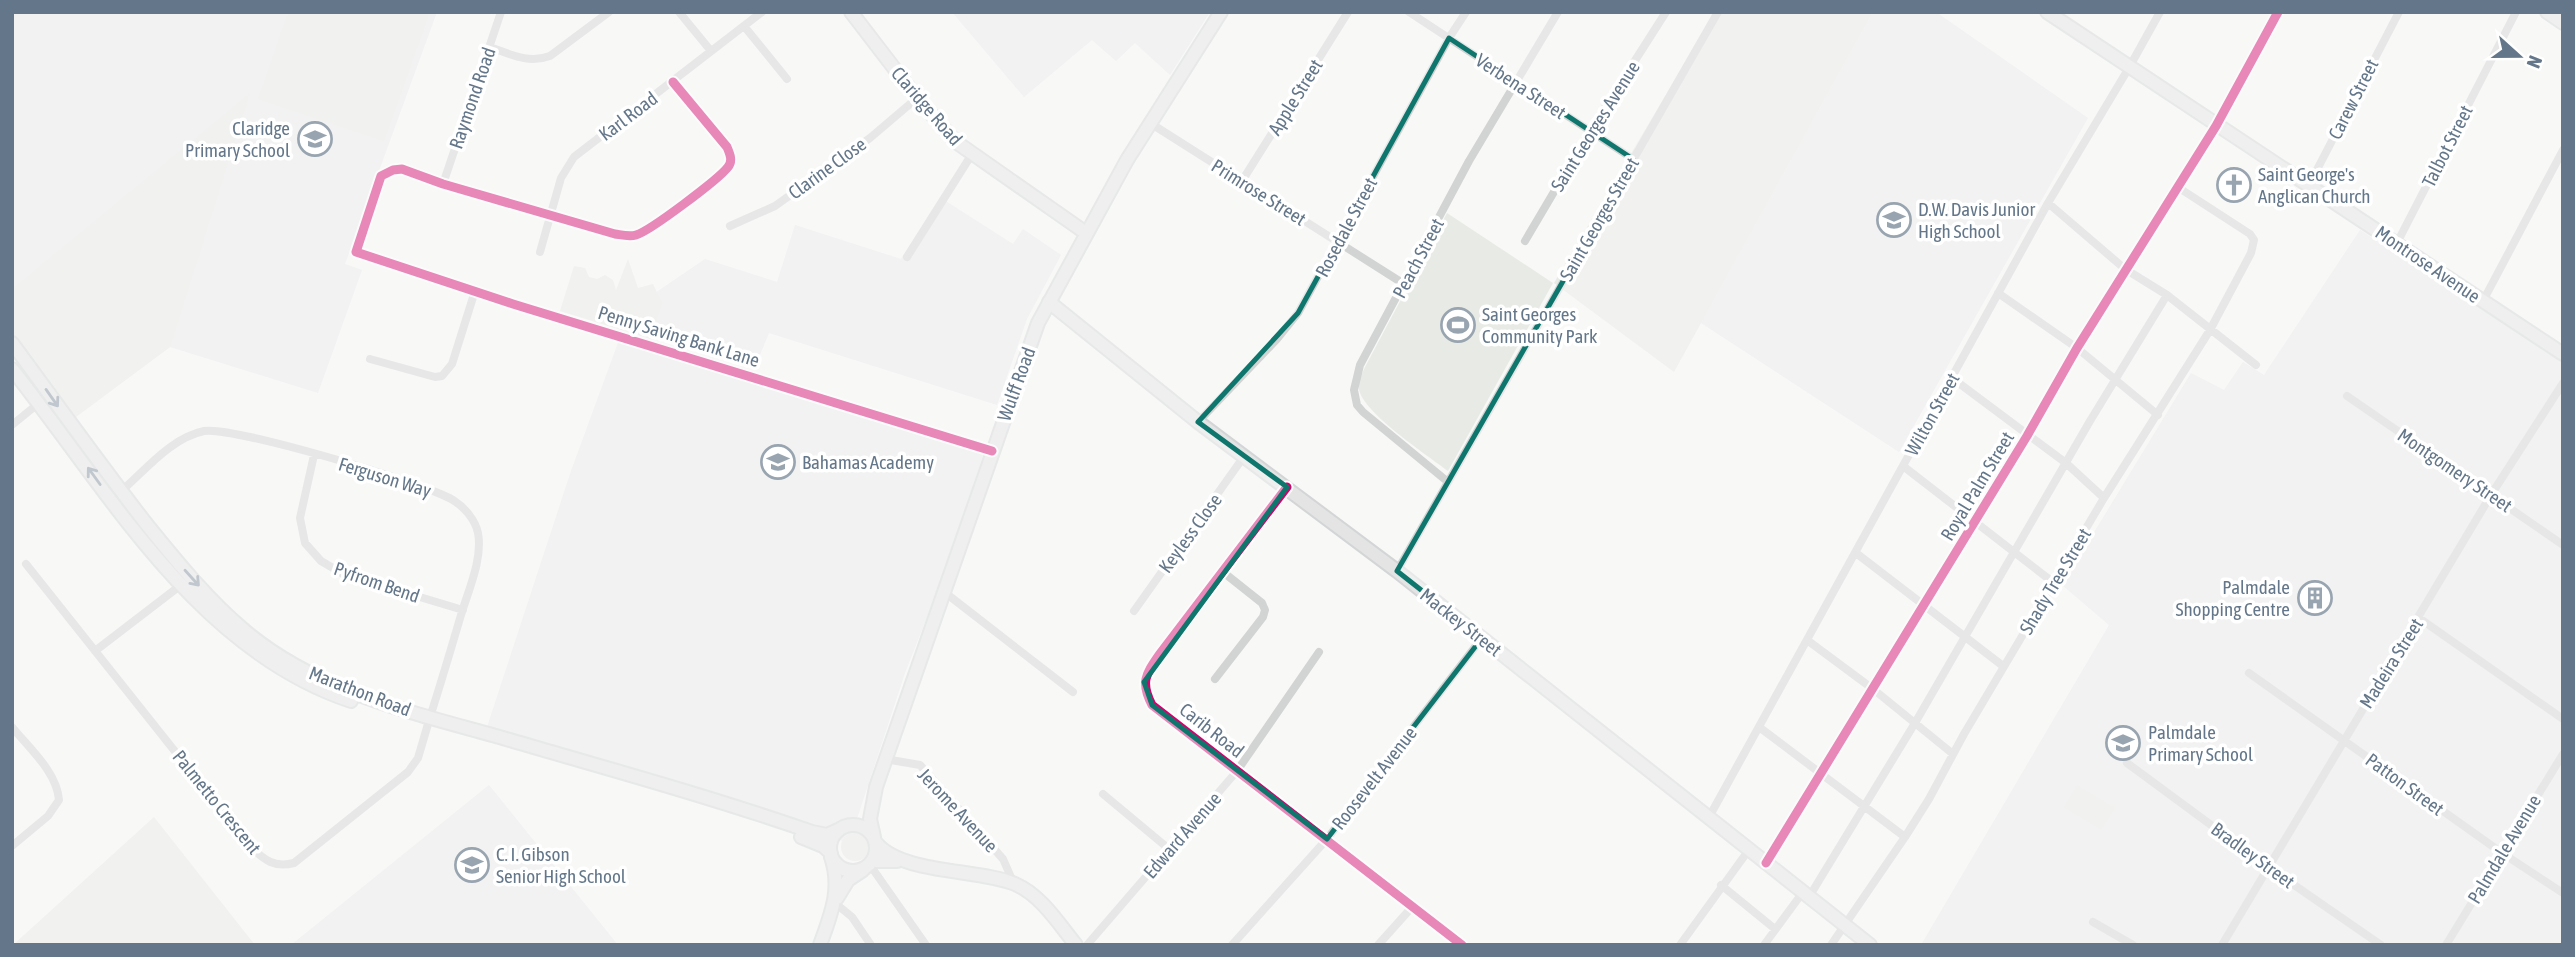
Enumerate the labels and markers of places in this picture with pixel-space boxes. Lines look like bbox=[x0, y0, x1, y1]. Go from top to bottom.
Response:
place label: Claridge Primary School bbox=[185, 117, 290, 161]
school or university icon: Claridge Primary School bbox=[296, 120, 334, 158]
place label: Saint George's Anglican Church bbox=[2258, 163, 2371, 207]
church icon: Saint George's Anglican Church bbox=[2215, 166, 2253, 204]
place label: D.W. Davis Junior High School bbox=[1918, 198, 2035, 242]
school or university icon: D.W. Davis Junior High School bbox=[1875, 201, 1913, 239]
place label: Saint Georges Community Park bbox=[1482, 303, 1598, 347]
sports icon: Saint Georges Community Park bbox=[1439, 306, 1477, 344]
school or university icon: Bahamas Academy bbox=[759, 443, 797, 481]
place label: Bahamas Academy bbox=[802, 451, 934, 473]
place label: Palmdale Shopping Centre bbox=[2175, 576, 2290, 620]
building icon: Palmdale Shopping Centre bbox=[2296, 579, 2334, 617]
place label: Palmdale Primary School bbox=[2148, 721, 2253, 765]
school or university icon: Palmdale Primary School bbox=[2104, 724, 2142, 762]
place label: C. I. Gibson Senior High School bbox=[496, 843, 626, 887]
school or university icon: C. I. Gibson Senior High School bbox=[453, 846, 491, 884]

